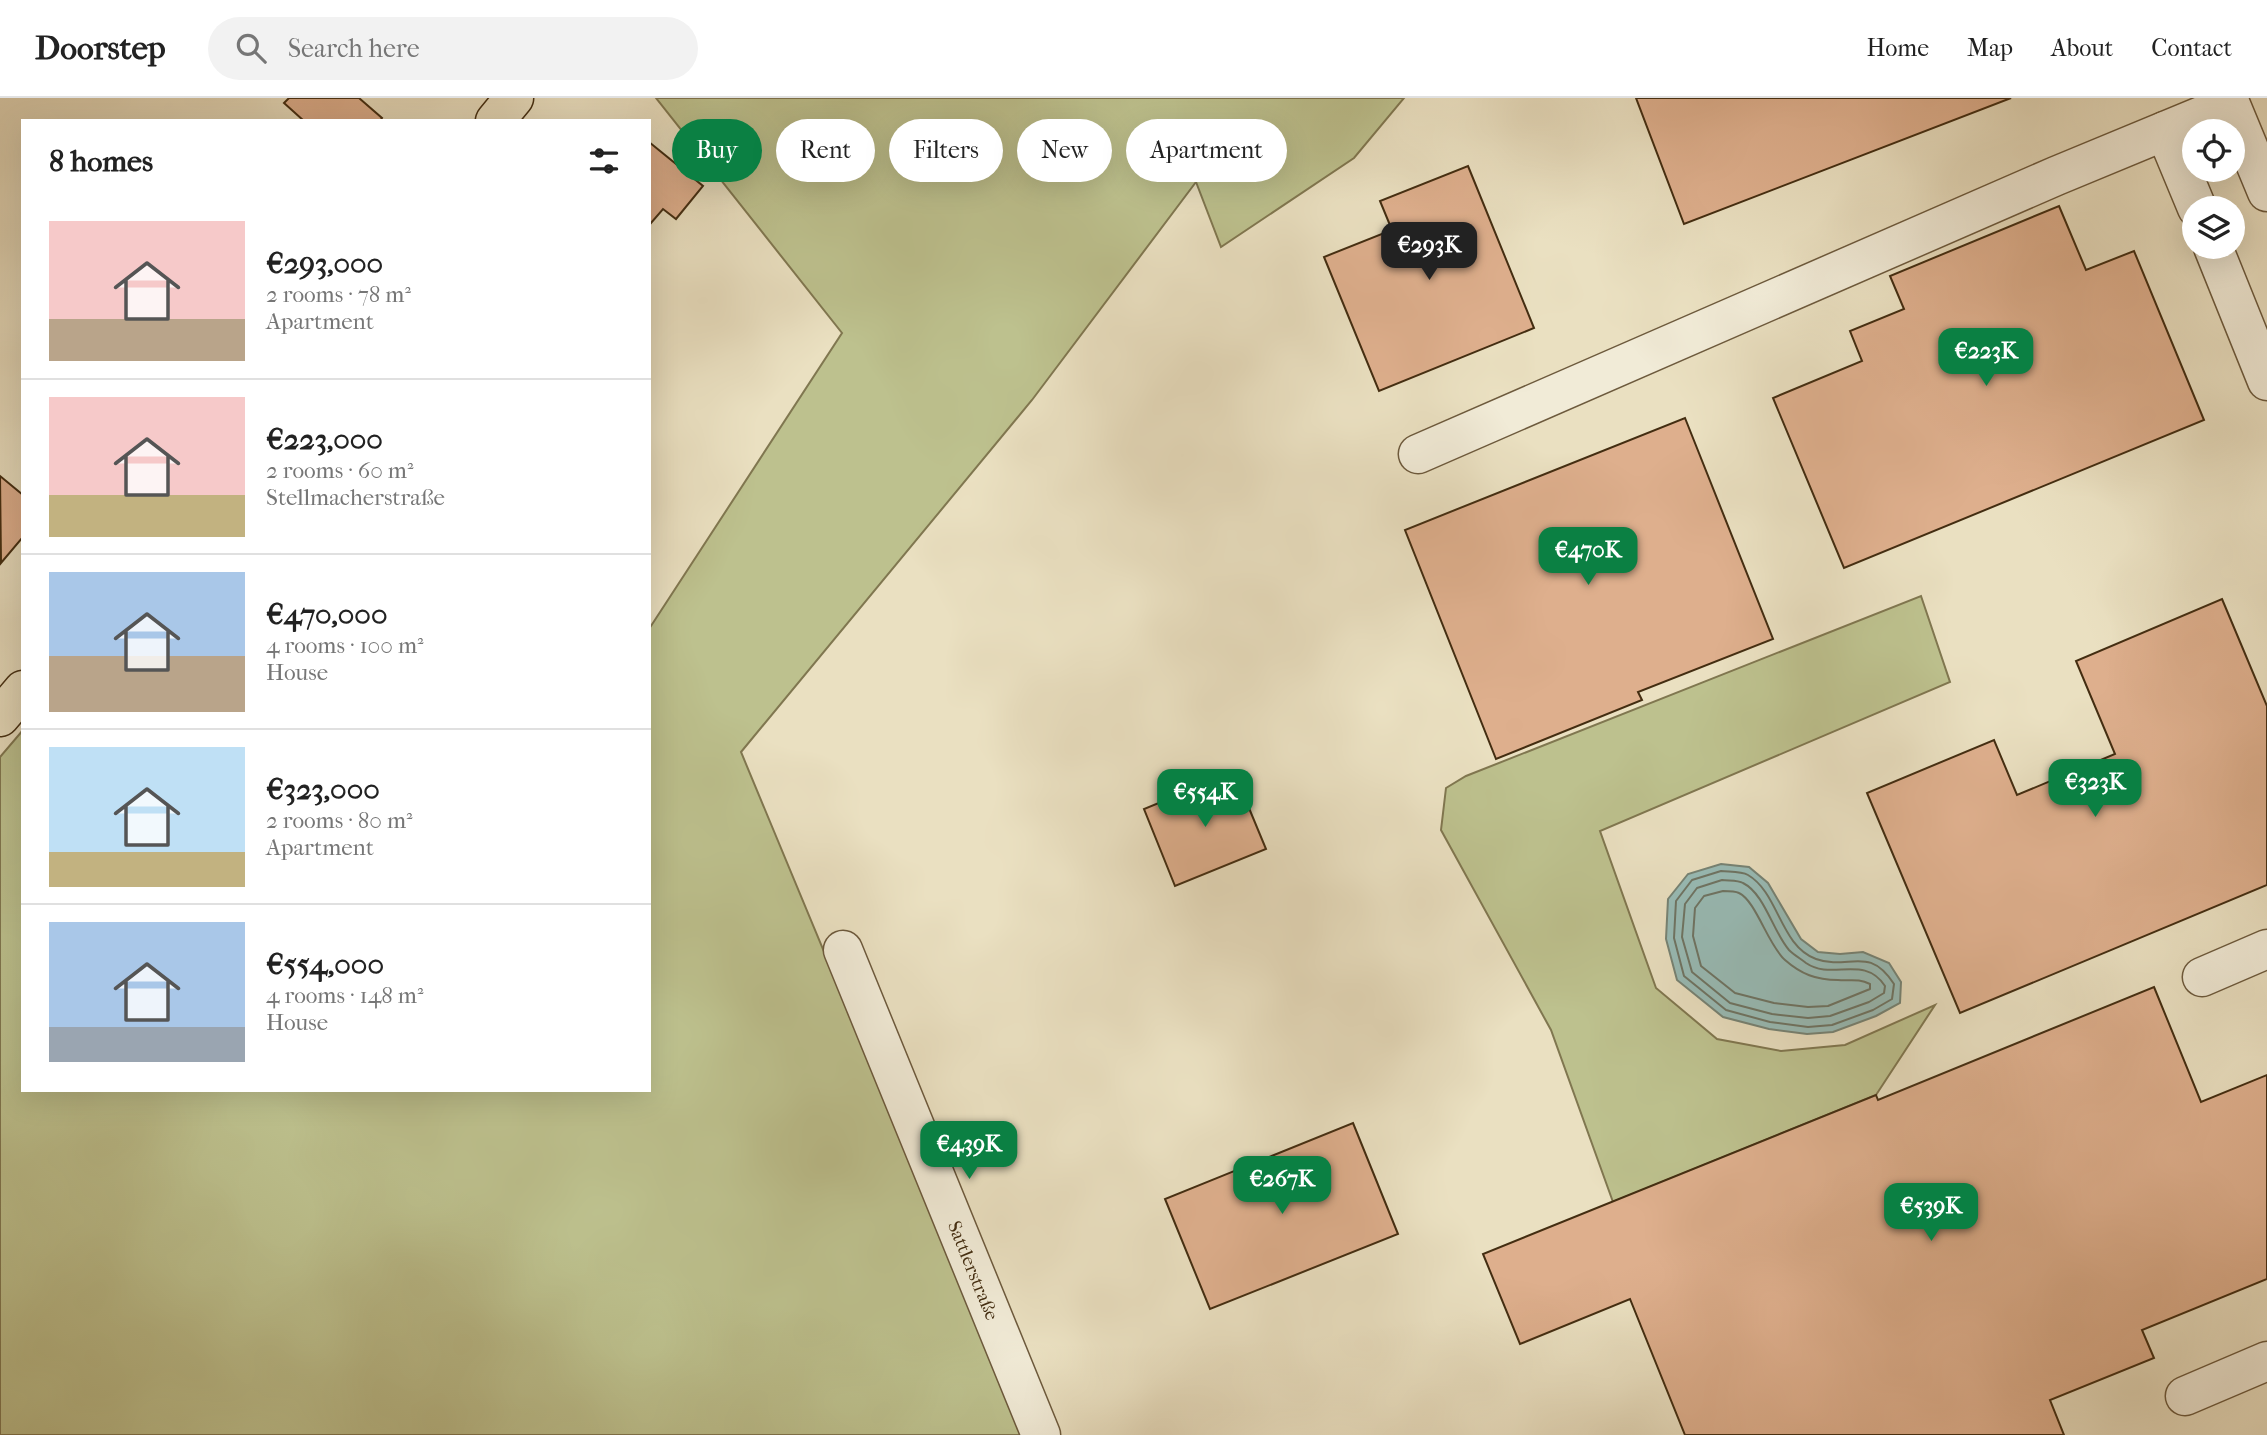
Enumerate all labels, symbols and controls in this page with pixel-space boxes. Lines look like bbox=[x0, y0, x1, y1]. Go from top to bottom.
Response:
search box bbox=[208, 17, 698, 80]
text: Doorstep bbox=[35, 29, 166, 68]
icon: search bbox=[232, 29, 270, 67]
text: Search here bbox=[288, 33, 420, 64]
text: Home bbox=[1867, 34, 1929, 62]
text: Map bbox=[1967, 34, 2013, 62]
text: About bbox=[2051, 34, 2113, 62]
text: Contact bbox=[2151, 34, 2232, 62]
chip: Buy bbox=[672, 119, 762, 182]
chip: Rent bbox=[776, 119, 875, 182]
chip: Filters bbox=[889, 119, 1003, 182]
chip: New bbox=[1017, 119, 1112, 182]
chip: Apartment bbox=[1126, 119, 1287, 182]
map controls bbox=[2182, 119, 2245, 259]
button: locate bbox=[2182, 119, 2245, 182]
icon: filters bbox=[585, 142, 623, 180]
text: 8 homes bbox=[49, 144, 153, 179]
button: layers bbox=[2182, 196, 2245, 259]
pin: €293K bbox=[1380, 222, 1478, 282]
text: €293K bbox=[1397, 231, 1461, 258]
text: €293,000 bbox=[266, 246, 383, 281]
icon: home bbox=[105, 249, 189, 333]
text: 2 rooms · 78 m² bbox=[266, 281, 411, 308]
text: Apartment bbox=[266, 308, 374, 335]
pin: €223K bbox=[1937, 328, 2035, 388]
text: €223K bbox=[1954, 337, 2018, 364]
text: €223,000 bbox=[266, 422, 383, 457]
icon: home bbox=[105, 425, 189, 509]
text: 2 rooms · 60 m² bbox=[266, 457, 413, 484]
text: Stellmacherstraße bbox=[266, 484, 445, 511]
pin: €470K bbox=[1539, 528, 1637, 587]
text: €470K bbox=[1554, 536, 1622, 563]
text: €470,000 bbox=[266, 597, 387, 632]
icon: home bbox=[105, 600, 189, 684]
text: 4 rooms · 100 m² bbox=[266, 632, 424, 659]
text: House bbox=[266, 659, 328, 686]
pin: €323K bbox=[2046, 760, 2144, 819]
text: €323K bbox=[2064, 768, 2126, 795]
pin: €554K bbox=[1156, 770, 1254, 829]
text: €323,000 bbox=[266, 772, 380, 807]
icon: home bbox=[105, 775, 189, 859]
text: €554K bbox=[1173, 778, 1237, 805]
text: 2 rooms · 80 m² bbox=[266, 807, 413, 834]
text: Apartment bbox=[266, 834, 374, 861]
text: €554,000 bbox=[266, 947, 384, 982]
icon: home bbox=[105, 950, 189, 1034]
text: 4 rooms · 148 m² bbox=[266, 982, 423, 1009]
text: House bbox=[266, 1009, 328, 1036]
pin: €439K bbox=[920, 1122, 1018, 1181]
text: €439K bbox=[936, 1130, 1002, 1157]
pin: €267K bbox=[1233, 1156, 1331, 1216]
text: €267K bbox=[1249, 1165, 1315, 1192]
pin: €539K bbox=[1882, 1184, 1980, 1243]
text: €539K bbox=[1900, 1192, 1962, 1219]
street label: Sattlerstraße bbox=[943, 1218, 1003, 1324]

